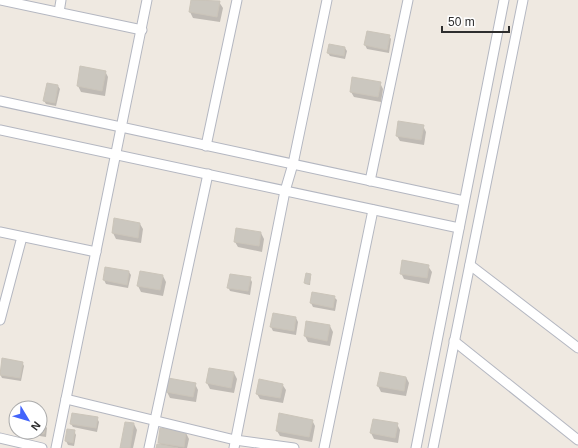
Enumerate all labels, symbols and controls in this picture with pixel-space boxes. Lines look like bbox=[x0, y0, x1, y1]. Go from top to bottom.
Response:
scale bar bbox=[442, 8, 509, 34]
text: 50 m bbox=[448, 15, 475, 29]
north arrow bbox=[8, 400, 48, 440]
text: N bbox=[29, 419, 43, 433]

